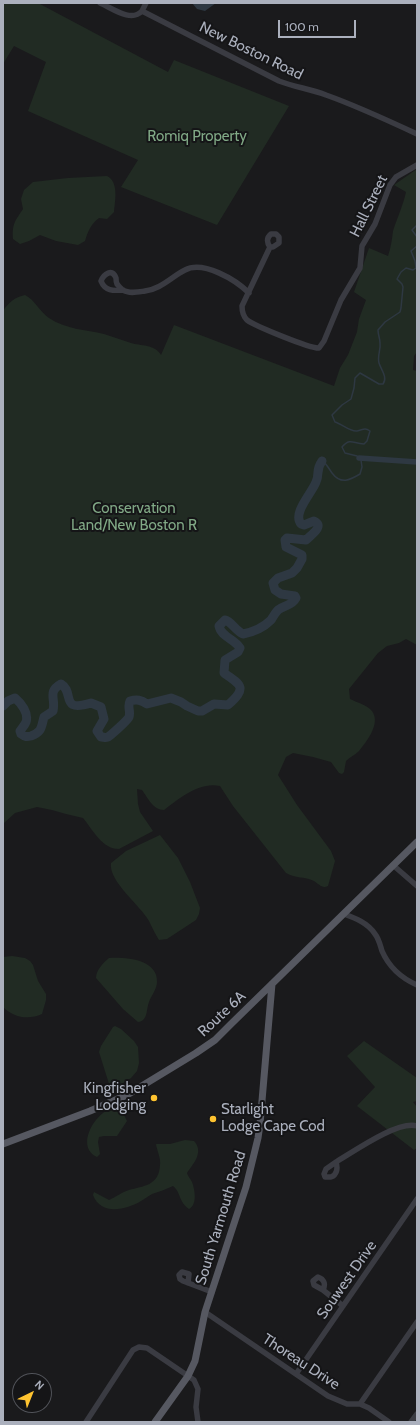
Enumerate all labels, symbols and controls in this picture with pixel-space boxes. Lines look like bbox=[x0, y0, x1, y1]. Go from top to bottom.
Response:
scale bar bbox=[280, 12, 358, 38]
street label: New Boston Road bbox=[196, 18, 306, 84]
text: 100 m bbox=[285, 19, 319, 34]
park label: Romiq Property bbox=[147, 128, 247, 146]
street label: Hall Street bbox=[346, 172, 392, 240]
park label: Conservation Land/New Boston R bbox=[71, 500, 197, 535]
street label: Route 6A bbox=[194, 987, 250, 1041]
place label: Kingfisher Lodging bbox=[83, 1080, 146, 1115]
marker: Kingfisher Lodging bbox=[149, 1093, 159, 1103]
place label: Starlight Lodge Cape Cod bbox=[221, 1101, 325, 1136]
marker: Starlight Lodge Cape Cod bbox=[208, 1114, 218, 1124]
street label: South Yarmouth Road bbox=[192, 1149, 250, 1287]
street label: Souwest Drive bbox=[313, 1237, 381, 1323]
street label: Thoreau Drive bbox=[259, 1330, 343, 1394]
north arrow bbox=[12, 1373, 52, 1413]
text: N bbox=[32, 1377, 47, 1393]

